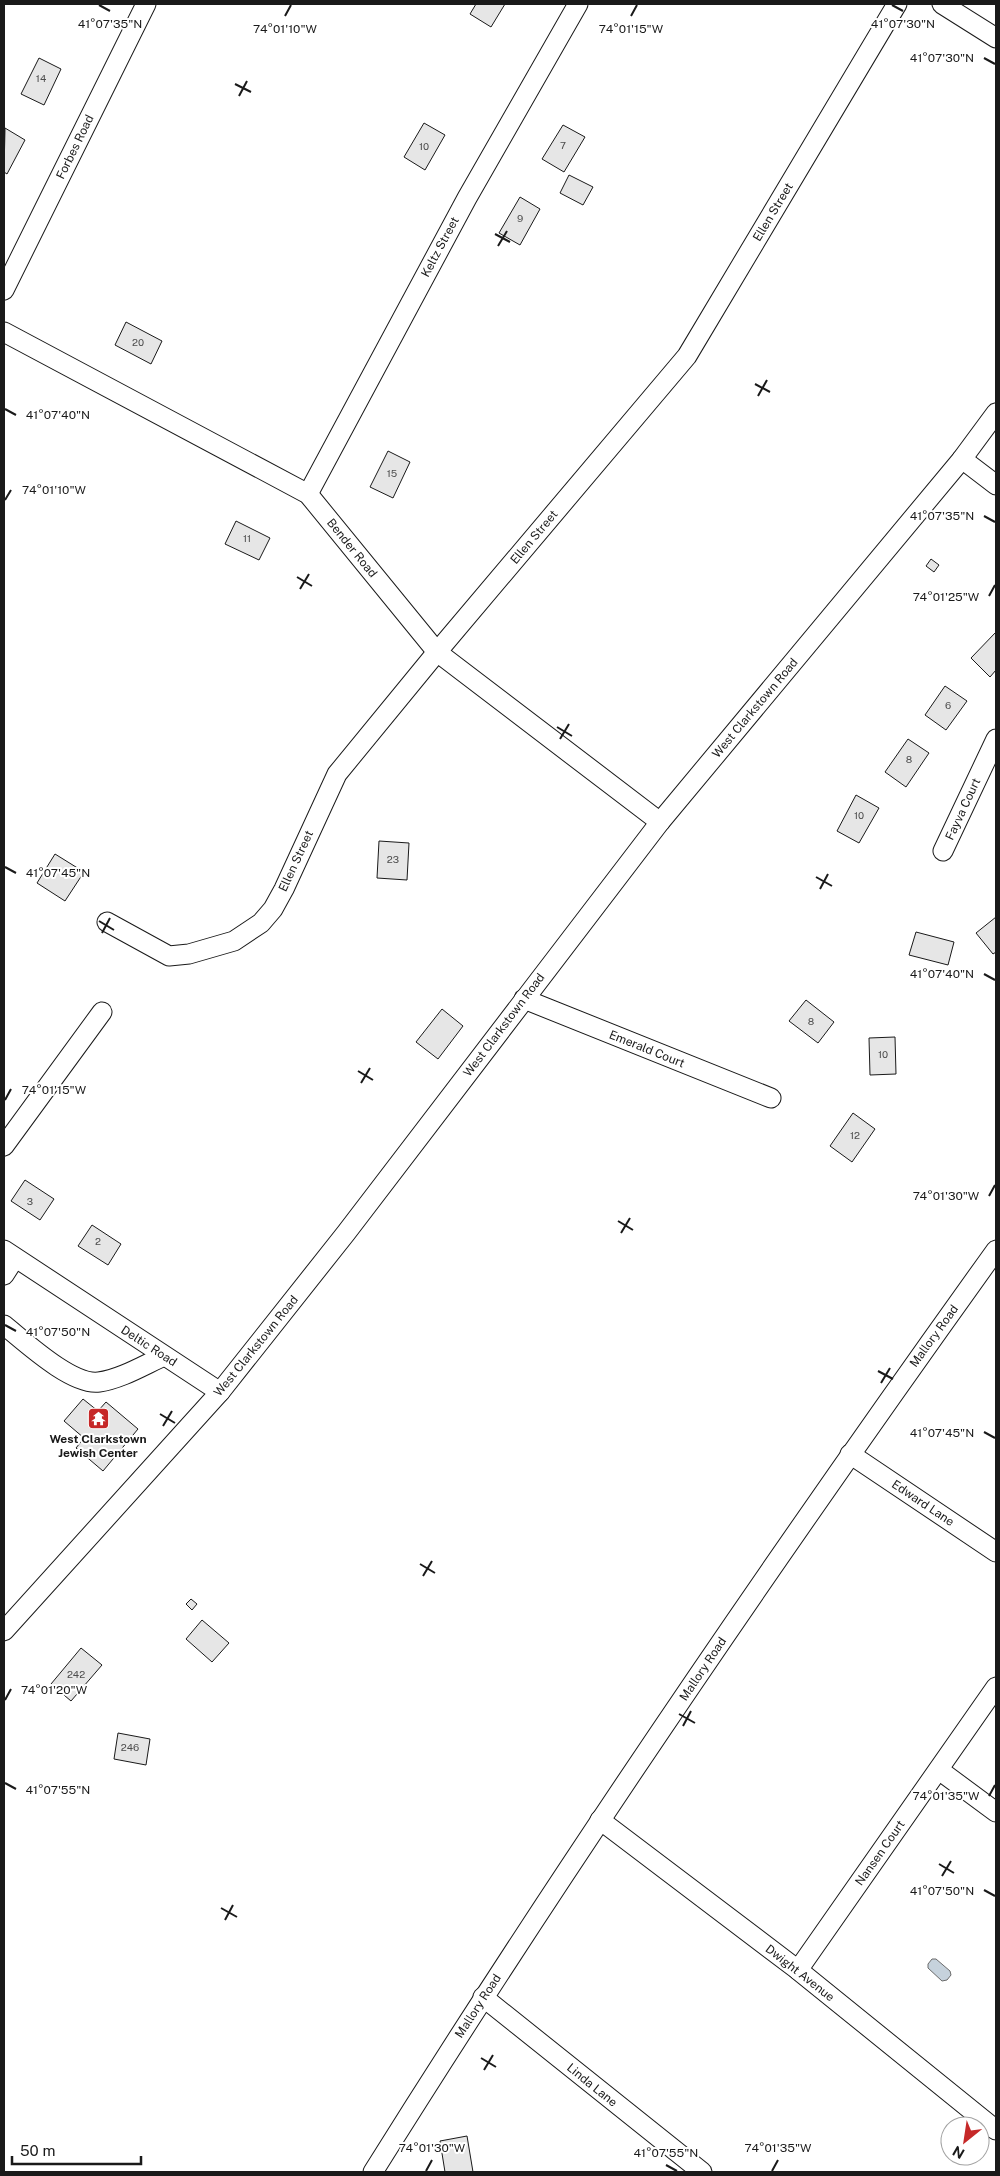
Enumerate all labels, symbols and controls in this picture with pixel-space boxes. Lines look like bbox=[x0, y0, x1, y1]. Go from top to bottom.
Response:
text: 41°07'35"N bbox=[78, 17, 142, 31]
text: 41°07'30"N bbox=[871, 17, 935, 31]
text: 74°01'10"W bbox=[253, 22, 318, 36]
text: 74°01'15"W bbox=[599, 22, 664, 36]
text: 41°07'30"N bbox=[910, 51, 974, 65]
house number: 14 bbox=[36, 72, 46, 84]
street label: Forbes Road bbox=[53, 113, 97, 181]
house number: 7 bbox=[560, 139, 566, 151]
house number: 10 bbox=[419, 140, 429, 152]
street label: Ellen Street bbox=[750, 180, 796, 244]
house number: 9 bbox=[517, 212, 523, 224]
street label: Keltz Street bbox=[418, 214, 462, 280]
house number: 20 bbox=[132, 336, 144, 348]
text: 41°07'40"N bbox=[26, 408, 90, 422]
house number: 15 bbox=[387, 467, 397, 479]
text: 74°01'10"W bbox=[22, 483, 87, 497]
street label: Ellen Street bbox=[507, 507, 561, 567]
text: 41°07'35"N bbox=[910, 509, 974, 523]
street label: Bender Road bbox=[324, 516, 380, 580]
house number: 11 bbox=[243, 532, 251, 544]
text: 74°01'25"W bbox=[913, 590, 980, 604]
street label: West Clarkstown Road bbox=[709, 655, 801, 761]
house number: 6 bbox=[945, 699, 951, 711]
house number: 8 bbox=[906, 753, 912, 765]
street label: Fayva Court bbox=[943, 776, 984, 842]
house number: 10 bbox=[854, 809, 864, 821]
street label: Ellen Street bbox=[276, 828, 316, 894]
house number: 23 bbox=[387, 853, 399, 865]
text: 41°07'45"N bbox=[26, 866, 90, 880]
text: 41°07'40"N bbox=[910, 967, 974, 981]
street label: West Clarkstown Road bbox=[461, 971, 547, 1079]
house number: 8 bbox=[808, 1015, 814, 1027]
street label: Emerald Court bbox=[607, 1027, 687, 1071]
house number: 10 bbox=[878, 1048, 888, 1060]
text: 74°01'15"W bbox=[22, 1083, 87, 1097]
house number: 12 bbox=[850, 1129, 860, 1141]
text: 74°01'30"W bbox=[913, 1189, 980, 1203]
house number: 3 bbox=[27, 1195, 33, 1207]
house number: 2 bbox=[95, 1235, 101, 1247]
street label: West Clarkstown Road bbox=[211, 1293, 301, 1399]
street label: Mallory Road bbox=[907, 1302, 961, 1370]
street label: Deltic Road bbox=[118, 1323, 180, 1369]
text: 41°07'50"N bbox=[26, 1325, 90, 1339]
temple icon: West Clarkstown Jewish Center bbox=[86, 1406, 110, 1430]
text: 41°07'45"N bbox=[910, 1426, 974, 1440]
place label: West Clarkstown Jewish Center bbox=[49, 1432, 147, 1460]
street label: Edward Lane bbox=[889, 1477, 957, 1529]
street label: Mallory Road bbox=[677, 1635, 729, 1703]
house number: 242 bbox=[67, 1668, 85, 1680]
text: 74°01'20"W bbox=[21, 1683, 88, 1697]
house number: 246 bbox=[121, 1741, 139, 1753]
text: 41°07'55"N bbox=[26, 1783, 90, 1797]
text: 74°01'35"W bbox=[913, 1789, 980, 1803]
street label: Nansen Court bbox=[852, 1817, 908, 1888]
text: 41°07'50"N bbox=[910, 1884, 974, 1898]
street label: Dwight Avenue bbox=[763, 1942, 837, 2004]
street label: Mallory Road bbox=[452, 1971, 504, 2041]
street label: Linda Lane bbox=[564, 2060, 620, 2110]
north arrow bbox=[940, 2116, 990, 2166]
scale bar bbox=[12, 2134, 141, 2166]
text: 74°01'30"W bbox=[399, 2141, 466, 2155]
text: 74°01'35"W bbox=[745, 2141, 812, 2155]
text: 50 m bbox=[20, 2142, 55, 2159]
text: N bbox=[950, 2143, 967, 2162]
text: 41°07'55"N bbox=[634, 2146, 698, 2160]

